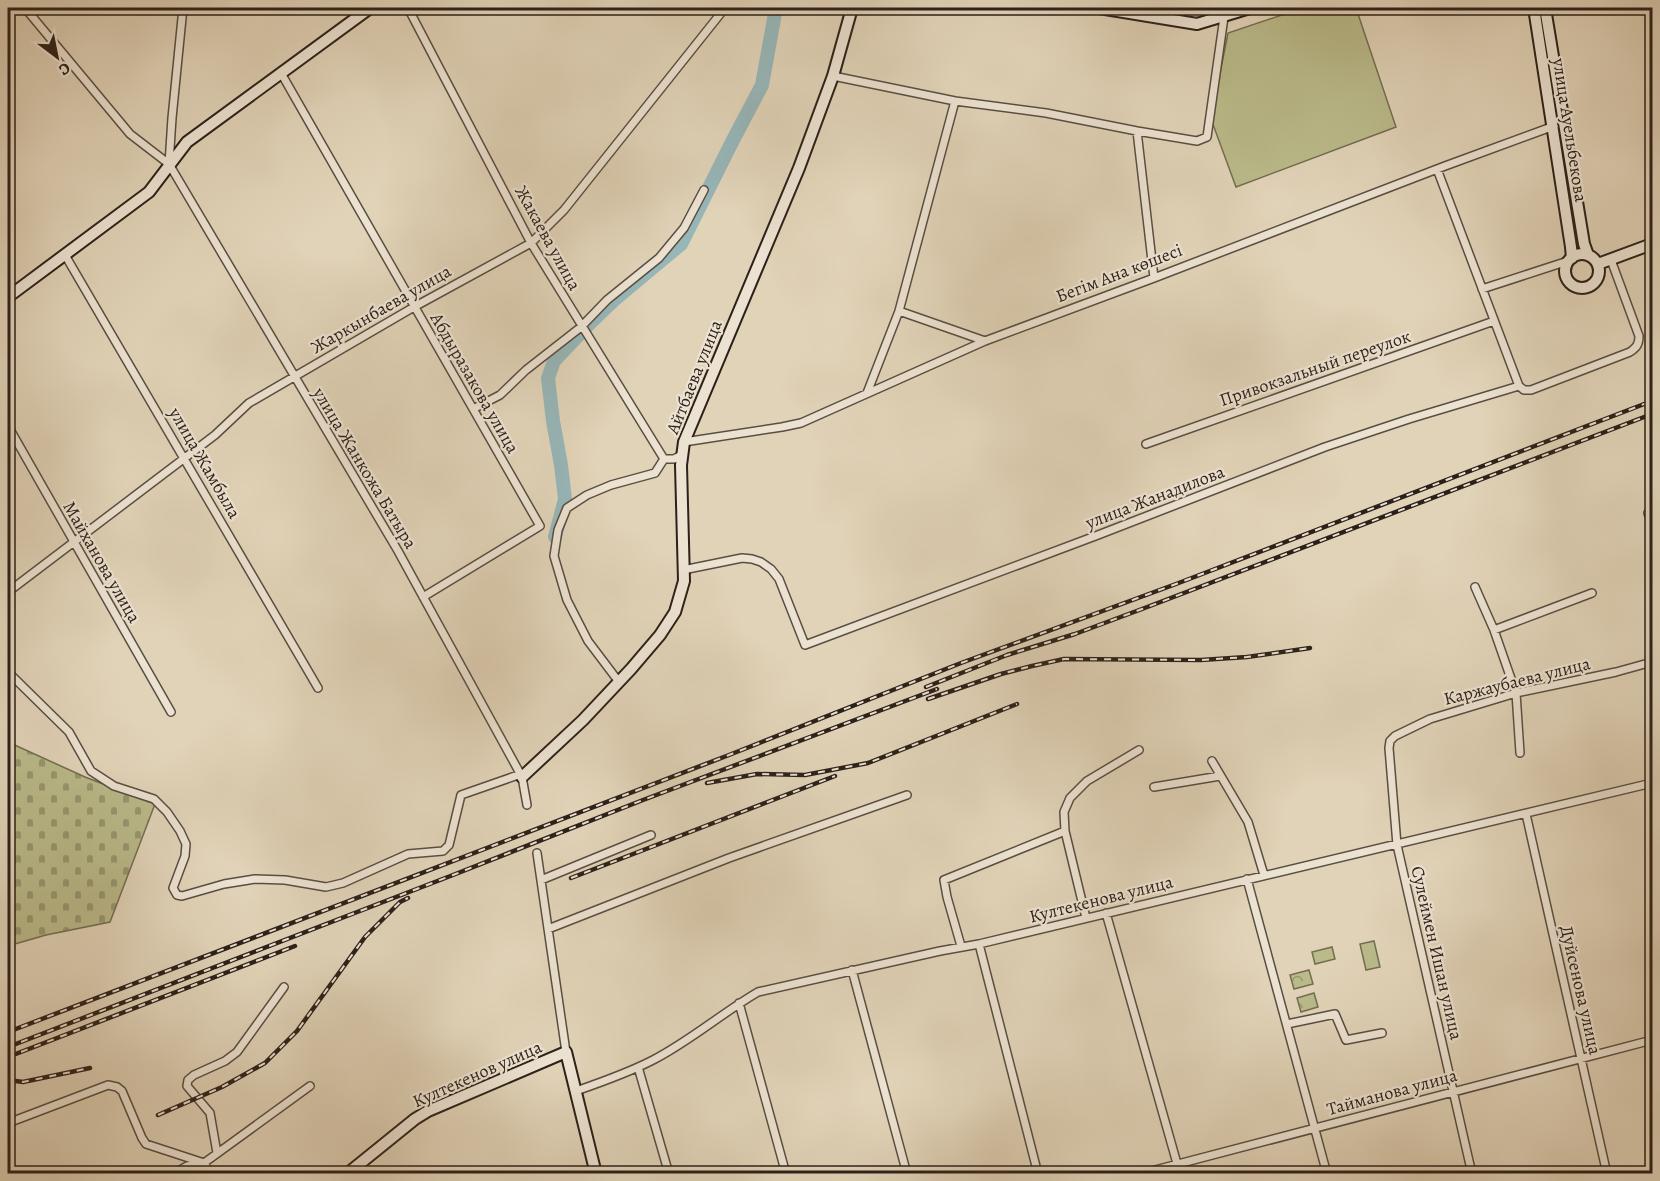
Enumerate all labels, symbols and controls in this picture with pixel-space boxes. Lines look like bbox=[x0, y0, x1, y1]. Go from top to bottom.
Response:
north arrow bbox=[27, 27, 87, 87]
street label: улица Ауельбекова bbox=[1547, 55, 1593, 204]
text: С bbox=[54, 57, 74, 81]
street label: Жакаева улица bbox=[509, 181, 587, 295]
street label: Бегім Ана көшесі bbox=[1052, 238, 1186, 308]
street label: Жаркынбаева улица bbox=[307, 259, 456, 359]
street label: Абдыразакова улица bbox=[424, 307, 525, 458]
street label: Айтбаева улица bbox=[660, 316, 728, 439]
street label: Привокзальный переулок bbox=[1216, 324, 1414, 412]
street label: улица Жанкожа Батыра bbox=[307, 382, 423, 554]
street label: улица Жамбыла bbox=[163, 402, 247, 524]
street label: улица Жанадилова bbox=[1081, 459, 1229, 535]
street label: Майханова улица bbox=[57, 497, 147, 628]
street label: Каржаубаева улица bbox=[1441, 651, 1594, 711]
street label: Сулеймен Ишан улица bbox=[1405, 864, 1469, 1043]
street label: Култекенова улица bbox=[1027, 869, 1176, 928]
street label: Дуйсенова улица bbox=[1554, 923, 1608, 1058]
street label: Култекенов улица bbox=[409, 1034, 546, 1113]
street label: Тайманова улица bbox=[1324, 1063, 1461, 1121]

